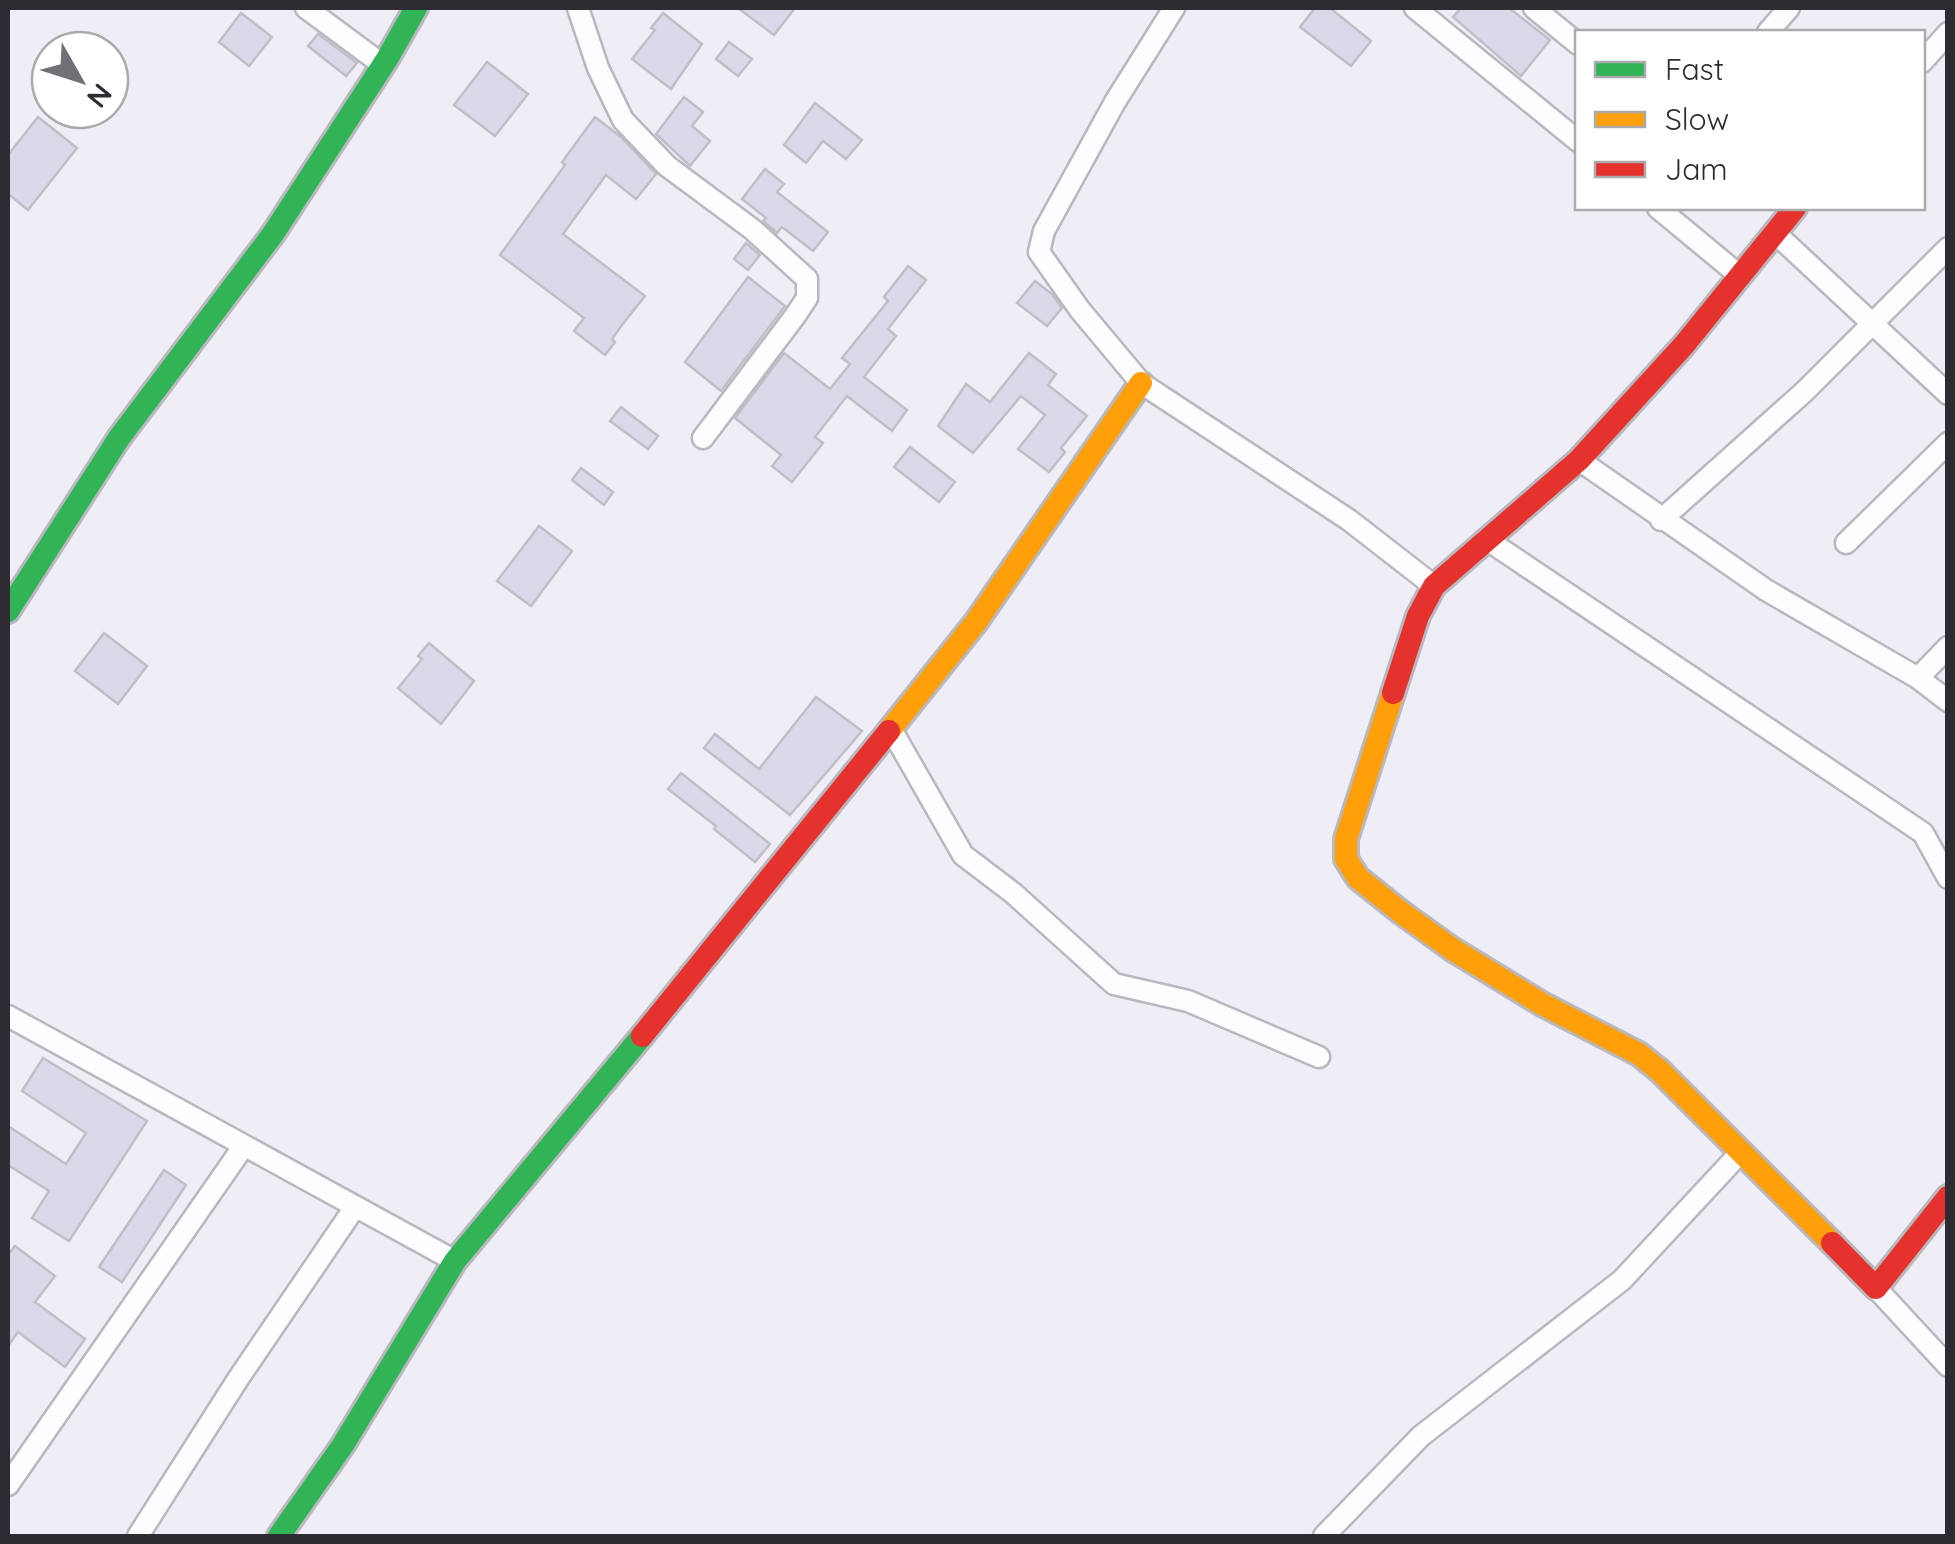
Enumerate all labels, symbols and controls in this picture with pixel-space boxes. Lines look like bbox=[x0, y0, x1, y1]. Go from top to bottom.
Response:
north arrow bbox=[30, 30, 130, 130]
legend bbox=[1575, 30, 1925, 210]
text: Fast bbox=[1665, 50, 1724, 88]
text: N bbox=[80, 77, 120, 115]
text: Slow bbox=[1665, 100, 1729, 138]
text: Jam bbox=[1665, 150, 1728, 188]

